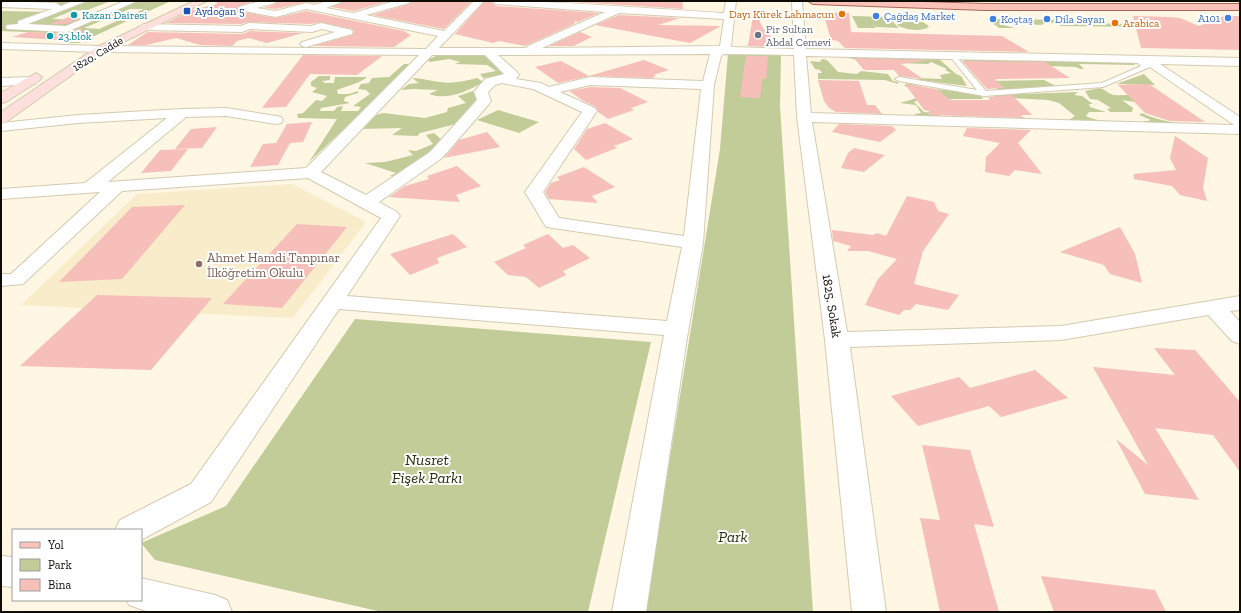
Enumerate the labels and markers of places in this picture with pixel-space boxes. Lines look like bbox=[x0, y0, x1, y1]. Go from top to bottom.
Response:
place label: Aydoğan 5 bbox=[195, 5, 245, 18]
marker: Aydoğan 5 bbox=[182, 6, 192, 16]
place label: Dayı Kürek Lahmacun bbox=[729, 8, 835, 21]
place label: Kazan Dairesi bbox=[82, 9, 147, 22]
marker: Dayı Kürek Lahmacun bbox=[837, 9, 847, 19]
marker: Kazan Dairesi bbox=[69, 10, 79, 20]
place label: Çağdaş Market bbox=[884, 10, 956, 23]
marker: Çağdaş Market bbox=[871, 11, 881, 21]
place label: A101 bbox=[1198, 12, 1221, 25]
place label: Koçtaş bbox=[1001, 13, 1033, 26]
place label: Dila Sayan bbox=[1055, 13, 1105, 26]
marker: A101 bbox=[1223, 13, 1233, 23]
marker: Koçtaş bbox=[988, 14, 998, 24]
marker: Dila Sayan bbox=[1042, 14, 1052, 24]
place label: Arabica bbox=[1123, 17, 1160, 30]
marker: Arabica bbox=[1110, 18, 1120, 28]
place label: Pir Sultan Abdal Cemevi bbox=[766, 23, 831, 49]
place label: 23.blok bbox=[58, 30, 92, 43]
marker: Pir Sultan Abdal Cemevi bbox=[753, 30, 763, 40]
marker: 23.blok bbox=[45, 31, 55, 41]
place label: Ahmet Hamdi Tanpınar İlköğretim Okulu bbox=[207, 250, 340, 280]
marker: Ahmet Hamdi Tanpınar İlköğretim Okulu bbox=[194, 259, 204, 269]

